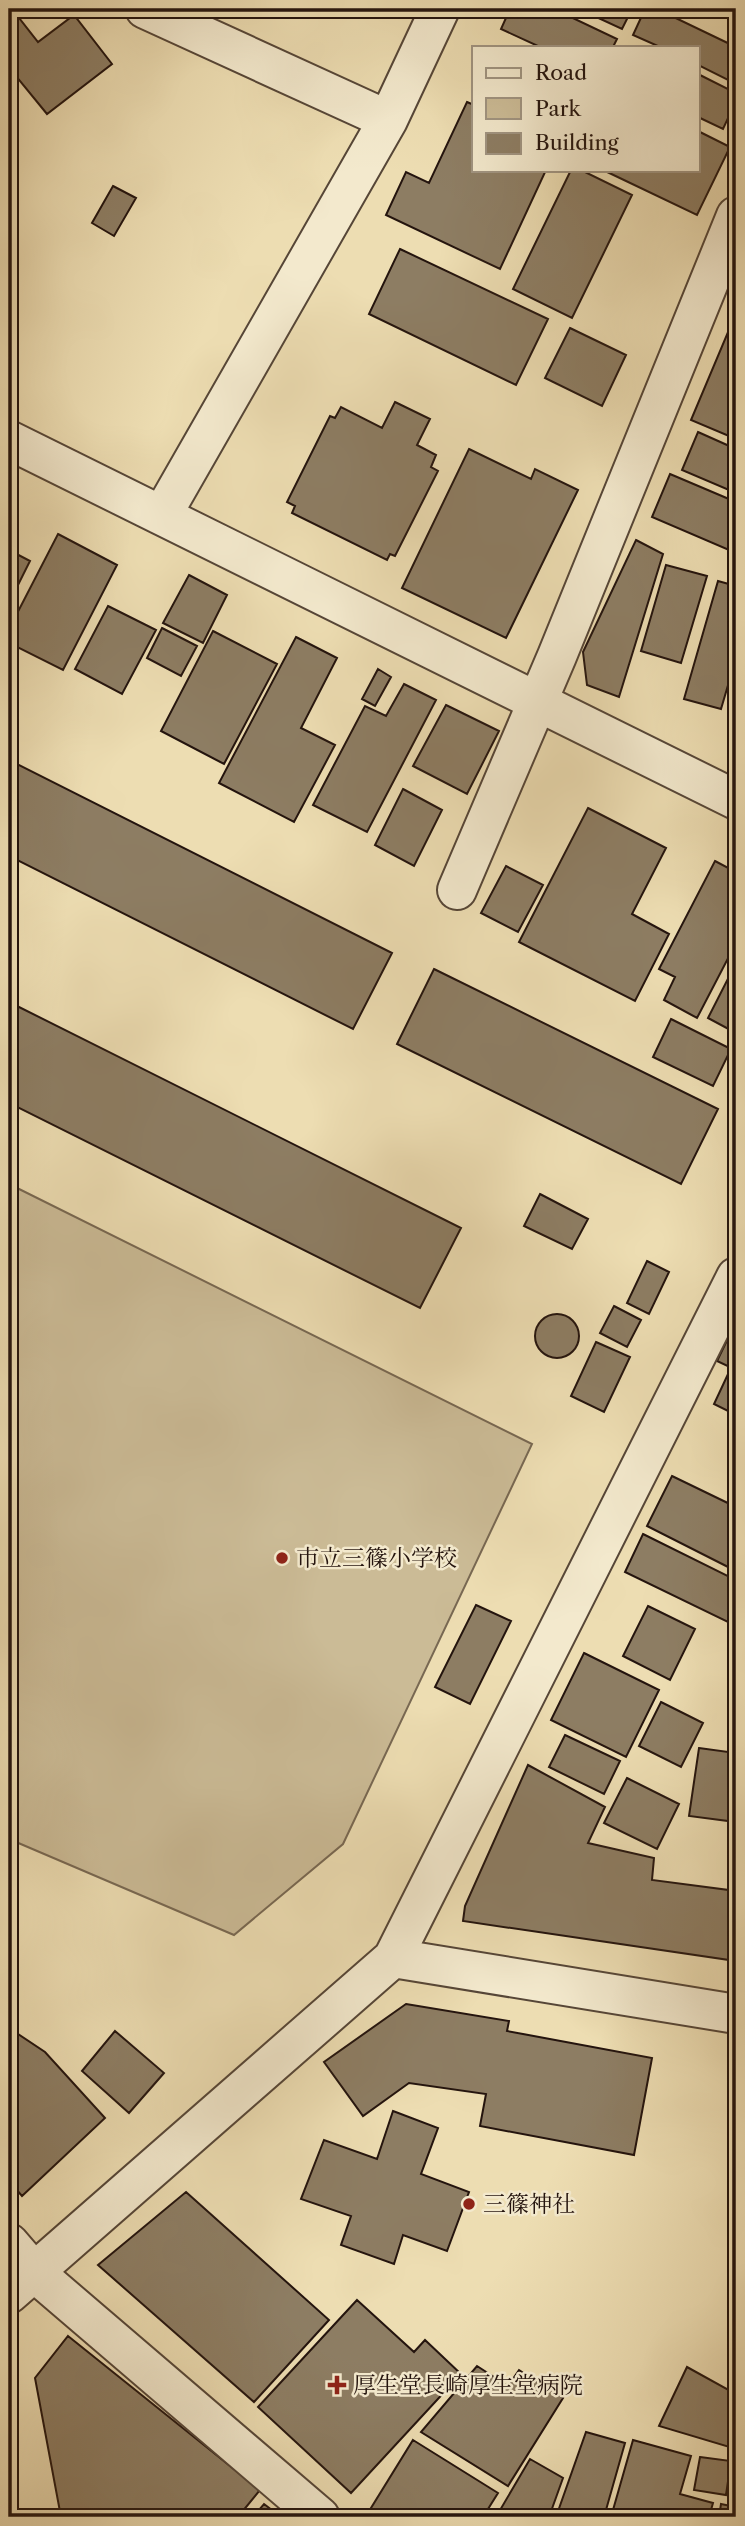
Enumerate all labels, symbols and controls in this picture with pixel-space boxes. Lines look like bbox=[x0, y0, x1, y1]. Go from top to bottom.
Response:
legend bbox=[472, 46, 700, 172]
text: Road bbox=[535, 60, 587, 85]
text: Park bbox=[535, 96, 581, 121]
text: Building bbox=[535, 130, 620, 155]
place label: 市立三篠小学校 bbox=[296, 1544, 457, 1572]
marker: 市立三篠小学校 bbox=[274, 1550, 290, 1566]
place label: 三篠神社 bbox=[483, 2190, 575, 2218]
marker: 三篠神社 bbox=[461, 2196, 477, 2212]
place label: 厚生堂長崎厚生堂病院 bbox=[353, 2371, 583, 2399]
marker: 厚生堂長崎厚生堂病院 bbox=[327, 2375, 347, 2395]

